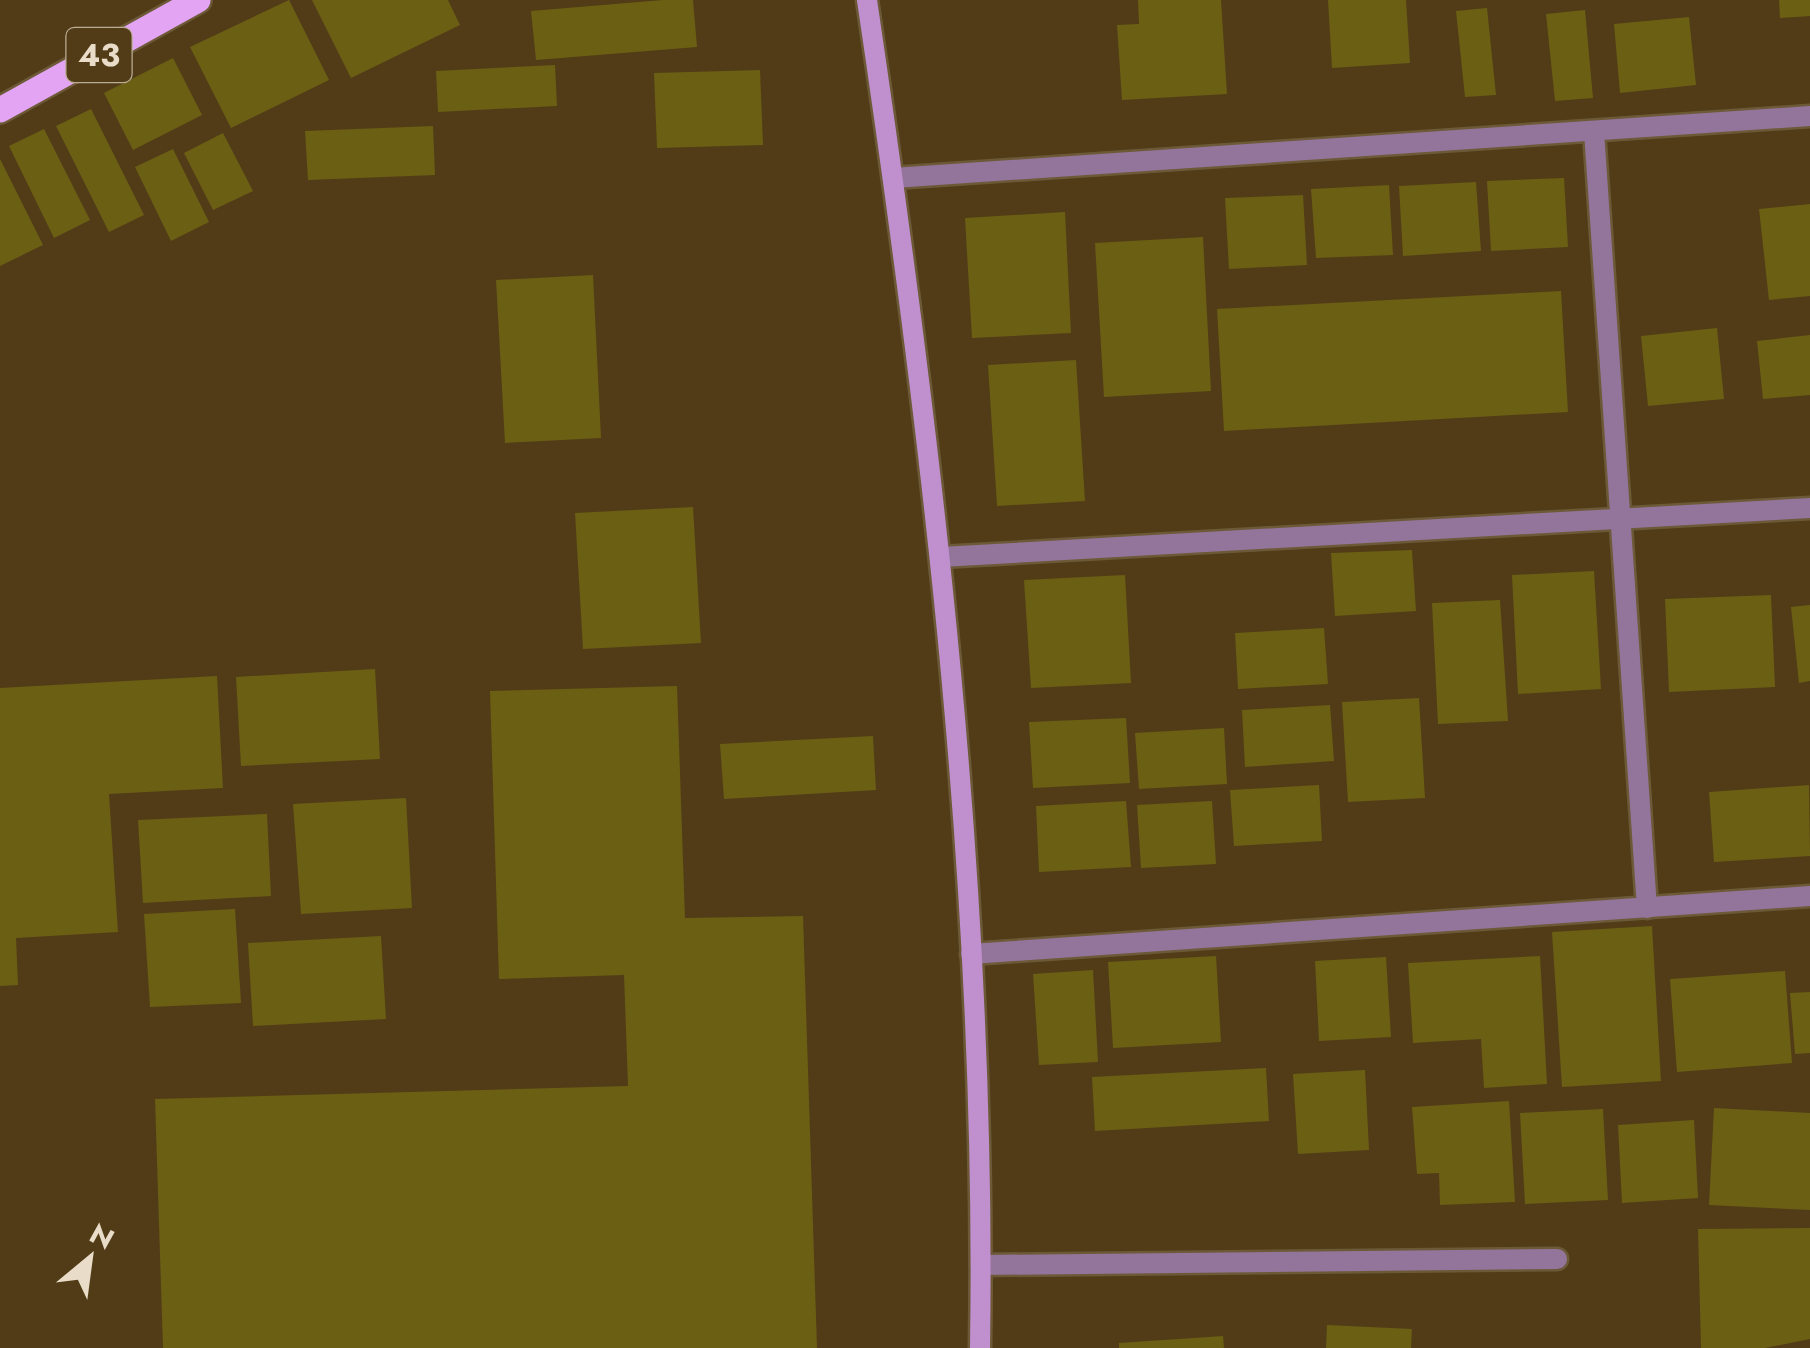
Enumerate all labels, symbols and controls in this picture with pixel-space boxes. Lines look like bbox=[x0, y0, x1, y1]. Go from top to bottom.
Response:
road number: 43 bbox=[66, 28, 132, 82]
north arrow bbox=[40, 1208, 140, 1308]
text: N bbox=[82, 1213, 122, 1260]

